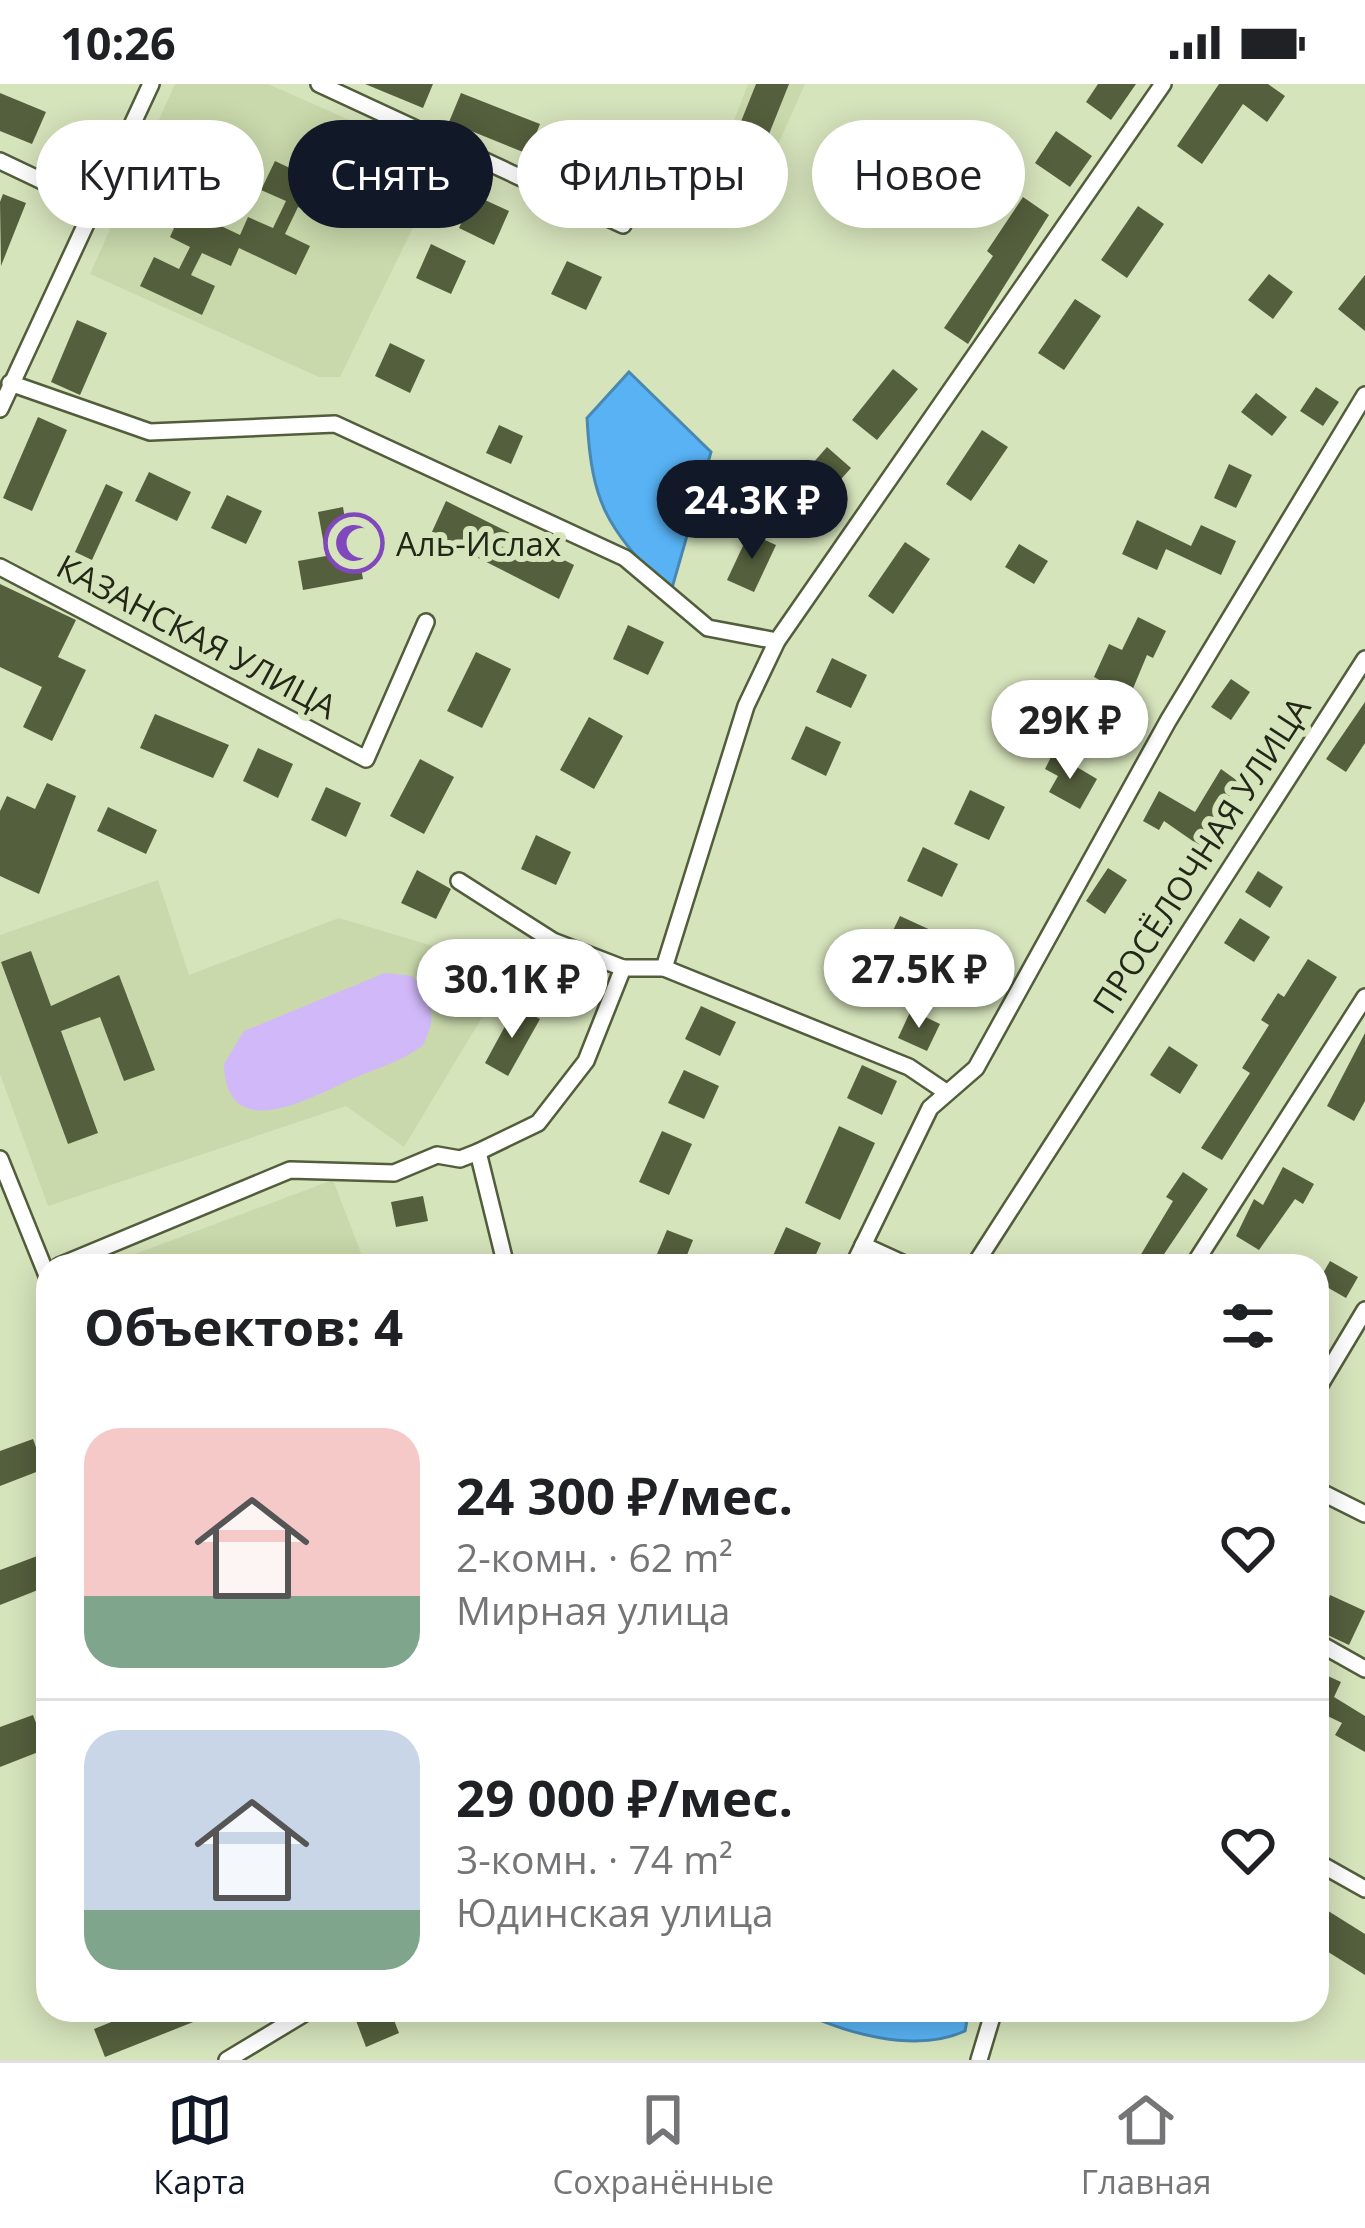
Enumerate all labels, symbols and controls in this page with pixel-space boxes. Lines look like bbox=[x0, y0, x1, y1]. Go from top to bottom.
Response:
text: 10:26 bbox=[60, 12, 176, 73]
chip: Купить bbox=[36, 120, 264, 228]
chip: Снять bbox=[288, 120, 493, 228]
chip: Фильтры bbox=[517, 120, 788, 228]
chip: Новое bbox=[812, 120, 1025, 228]
pin: 24.3K ₽ bbox=[641, 460, 863, 562]
text: 24.3K ₽ bbox=[684, 472, 820, 525]
mosque icon: Аль-Ислах bbox=[323, 512, 385, 574]
place label: Аль-Ислах bbox=[396, 521, 561, 566]
street label: КАЗАНСКАЯ УЛИЦА bbox=[49, 543, 345, 729]
pin: 29K ₽ bbox=[986, 680, 1154, 782]
street label: ПРОСЁЛОЧНАЯ УЛИЦА bbox=[1082, 688, 1320, 1022]
text: 29K ₽ bbox=[1018, 692, 1122, 745]
pin: 27.5K ₽ bbox=[808, 929, 1030, 1031]
pin: 30.1K ₽ bbox=[401, 939, 623, 1041]
text: 27.5K ₽ bbox=[851, 941, 987, 994]
text: 30.1K ₽ bbox=[444, 951, 580, 1004]
text: Объектов: 4 bbox=[84, 1291, 403, 1361]
icon: filters bbox=[1215, 1293, 1281, 1359]
text: 24 300 ₽/мес. bbox=[456, 1460, 793, 1530]
icon: home bbox=[180, 1476, 324, 1620]
icon: heart bbox=[1215, 1515, 1281, 1581]
text: 2-комн. · 62 m² bbox=[456, 1530, 733, 1583]
text: Мирная улица bbox=[456, 1583, 731, 1636]
text: 29 000 ₽/мес. bbox=[456, 1762, 793, 1832]
icon: home bbox=[180, 1778, 324, 1922]
icon: heart bbox=[1215, 1817, 1281, 1883]
text: 3-комн. · 74 m² bbox=[456, 1832, 733, 1885]
text: Юдинская улица bbox=[456, 1885, 774, 1938]
tab: Карта bbox=[153, 2087, 246, 2204]
tab: Сохранённые bbox=[553, 2087, 774, 2204]
tab: Главная bbox=[1081, 2087, 1212, 2204]

